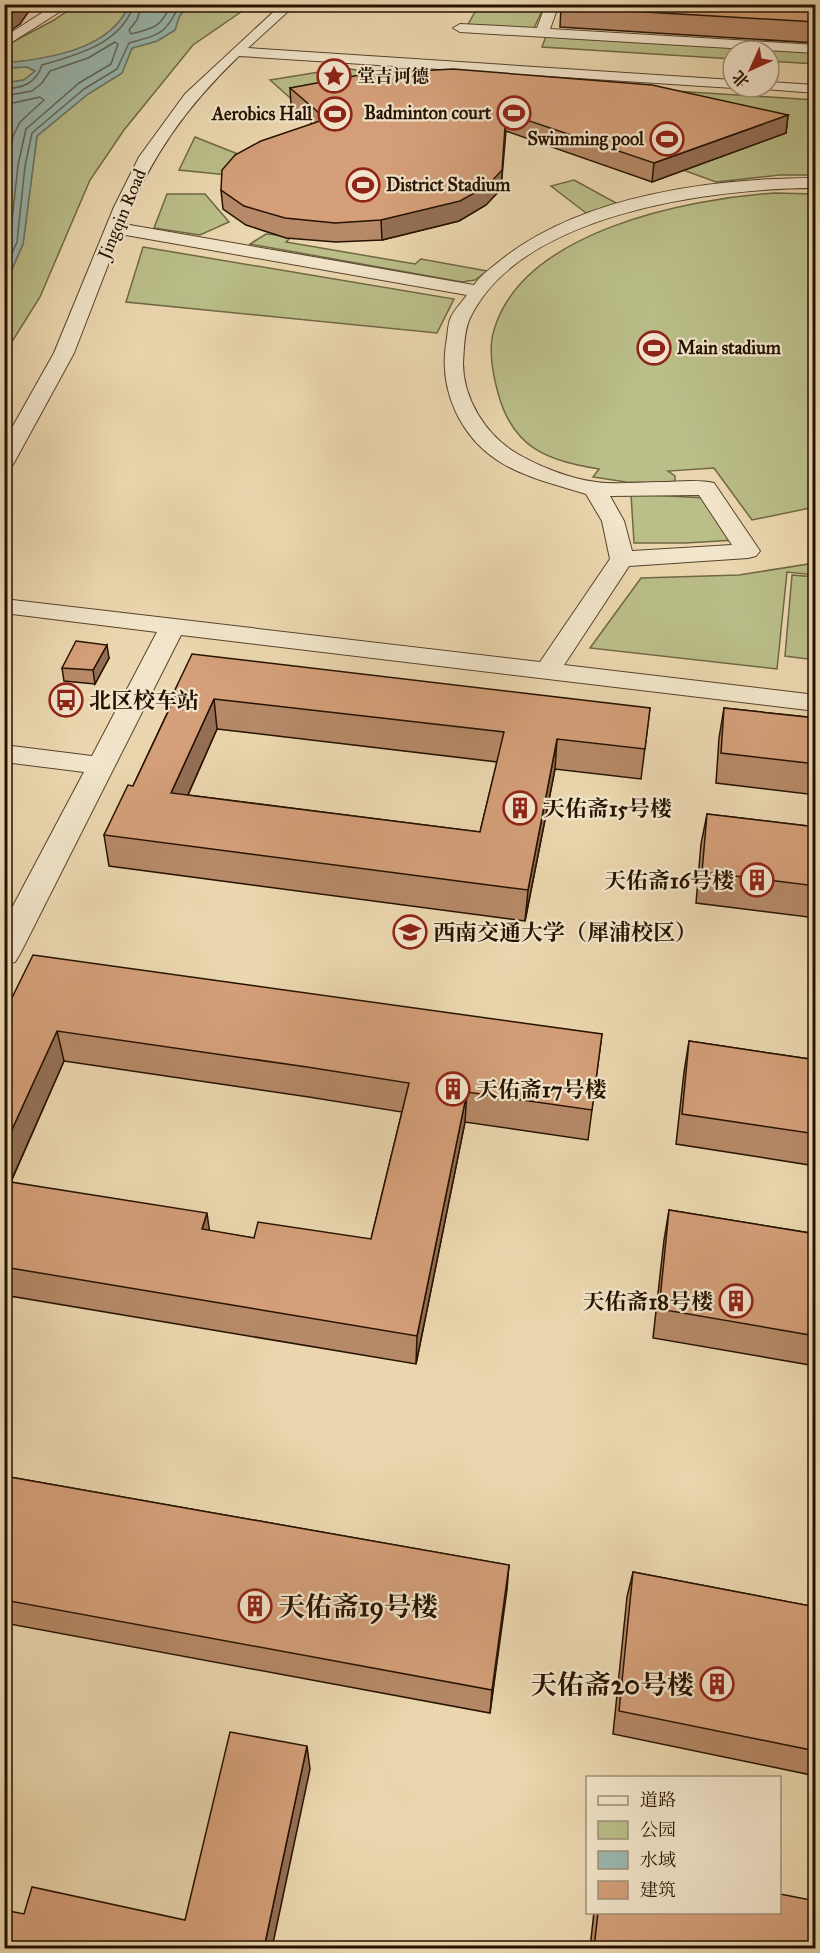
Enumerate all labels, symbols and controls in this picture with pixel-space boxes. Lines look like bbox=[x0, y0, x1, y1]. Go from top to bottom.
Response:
north arrow bbox=[721, 39, 781, 99]
place icon: 堂吉诃德 bbox=[316, 58, 352, 94]
place label: 堂吉诃德 bbox=[357, 65, 429, 87]
text: 北 bbox=[728, 67, 753, 92]
sports icon: Badminton court bbox=[496, 95, 532, 131]
sports icon: Aerobics Hall bbox=[317, 96, 353, 132]
place label: Badminton court bbox=[364, 102, 492, 124]
place label: Aerobics Hall bbox=[211, 103, 313, 125]
sports icon: Swimming pool bbox=[649, 121, 685, 157]
place label: Swimming pool bbox=[528, 128, 645, 151]
street label: Jingqin Road bbox=[92, 166, 152, 265]
sports icon: District Stadium bbox=[345, 167, 381, 203]
place label: District Stadium bbox=[386, 174, 511, 196]
sports icon: Main stadium bbox=[636, 330, 672, 366]
place label: Main stadium bbox=[677, 337, 782, 359]
bus stop icon: 北区校车站 bbox=[48, 682, 84, 718]
place label: 北区校车站 bbox=[89, 687, 199, 714]
building icon: 天佑斋15号楼 bbox=[502, 790, 538, 826]
place label: 天佑斋15号楼 bbox=[543, 795, 672, 822]
building icon: 天佑斋16号楼 bbox=[739, 862, 775, 898]
place label: 天佑斋16号楼 bbox=[604, 867, 734, 894]
school or university icon: 西南交通大学（犀浦校区） bbox=[392, 914, 428, 950]
place label: 西南交通大学（犀浦校区） bbox=[433, 919, 697, 946]
building icon: 天佑斋17号楼 bbox=[435, 1071, 471, 1107]
place label: 天佑斋17号楼 bbox=[476, 1076, 606, 1103]
building icon: 天佑斋18号楼 bbox=[718, 1283, 754, 1319]
place label: 天佑斋18号楼 bbox=[583, 1288, 713, 1315]
building icon: 天佑斋19号楼 bbox=[237, 1588, 273, 1624]
place label: 天佑斋19号楼 bbox=[278, 1590, 438, 1624]
building icon: 天佑斋20号楼 bbox=[699, 1666, 735, 1702]
place label: 天佑斋20号楼 bbox=[530, 1668, 694, 1701]
legend bbox=[586, 1776, 781, 1914]
text: 道路 bbox=[640, 1789, 676, 1811]
text: 公园 bbox=[640, 1819, 676, 1841]
text: 水域 bbox=[640, 1849, 676, 1871]
text: 建筑 bbox=[640, 1879, 676, 1901]

